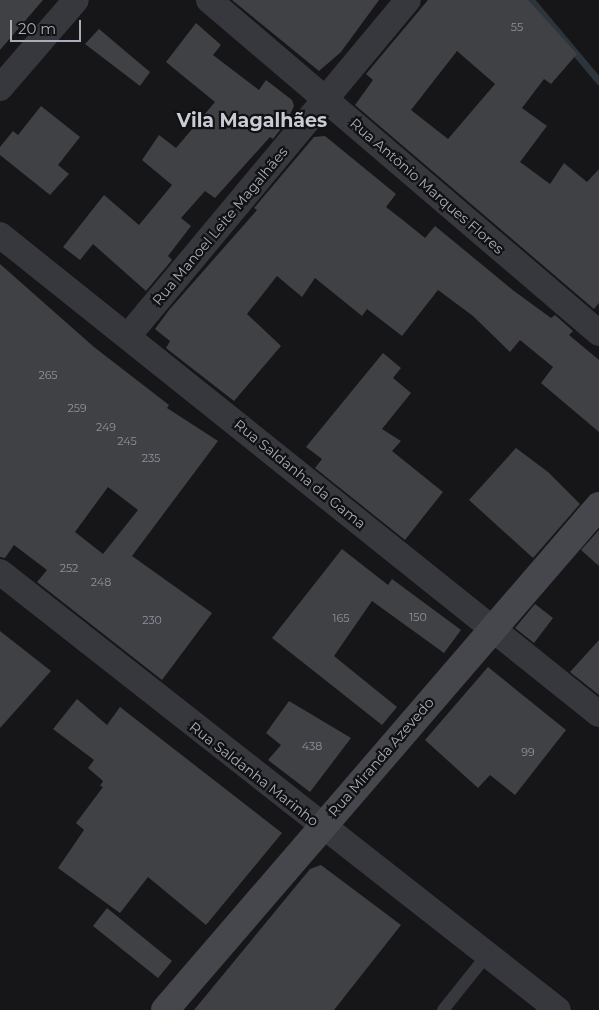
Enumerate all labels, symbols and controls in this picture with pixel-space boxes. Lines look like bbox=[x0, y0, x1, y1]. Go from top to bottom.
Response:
scale bar bbox=[12, 10, 84, 42]
text: 20 m bbox=[18, 19, 56, 38]
house number: 55 bbox=[511, 20, 523, 34]
district label: Vila Magalhães bbox=[177, 110, 327, 132]
street label: Rua Antônio Marques Flores bbox=[347, 115, 507, 257]
street label: Rua Manoel Leite Magalhães bbox=[149, 144, 291, 308]
house number: 265 bbox=[38, 368, 58, 382]
house number: 259 bbox=[67, 401, 87, 415]
street label: Rua Saldanha da Gama bbox=[231, 416, 369, 532]
house number: 249 bbox=[96, 420, 116, 434]
house number: 245 bbox=[117, 434, 137, 448]
house number: 235 bbox=[142, 451, 160, 465]
house number: 252 bbox=[60, 561, 78, 575]
house number: 248 bbox=[91, 575, 111, 589]
house number: 150 bbox=[409, 610, 427, 624]
house number: 165 bbox=[333, 611, 349, 625]
house number: 230 bbox=[142, 613, 162, 627]
street label: Rua Miranda Azevedo bbox=[325, 694, 437, 820]
street label: Rua Saldanha Marinho bbox=[186, 718, 322, 830]
house number: 438 bbox=[302, 739, 322, 753]
house number: 99 bbox=[521, 745, 535, 759]

